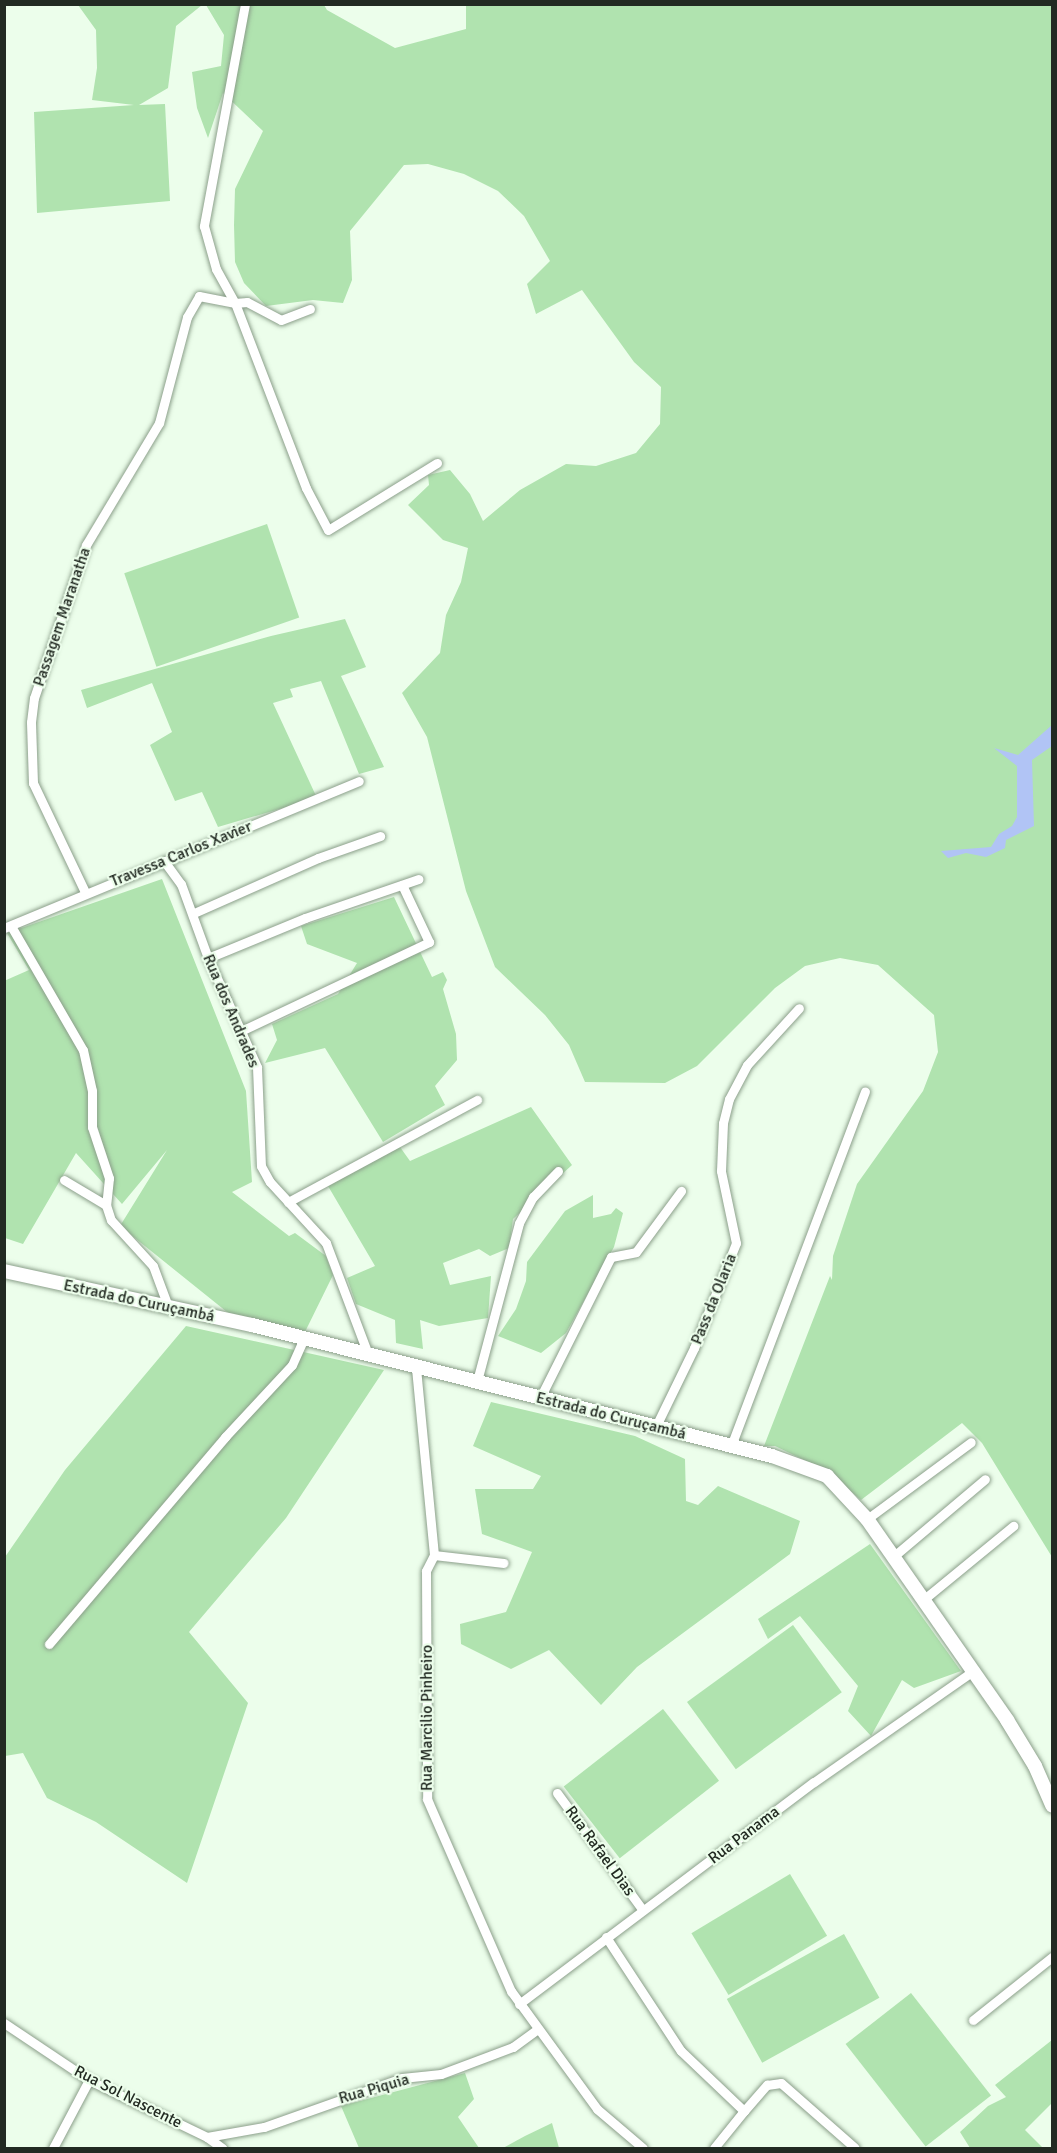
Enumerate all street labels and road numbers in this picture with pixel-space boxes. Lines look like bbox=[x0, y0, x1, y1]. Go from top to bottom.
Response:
street label: Passagem Maranatha bbox=[29, 545, 95, 689]
street label: Travessa Carlos Xavier bbox=[108, 817, 254, 891]
street label: Rua dos Andrades bbox=[198, 951, 264, 1071]
street label: Pass da Olaria bbox=[687, 1251, 741, 1347]
street label: Estrada do Curuçambá bbox=[62, 1276, 216, 1326]
street label: Estrada do Curuçambá bbox=[534, 1388, 688, 1444]
street label: Rua Marcilio Pinheiro bbox=[417, 1645, 437, 1791]
street label: Rua Rafael Dias bbox=[561, 1802, 639, 1900]
street label: Rua Panama bbox=[705, 1802, 783, 1868]
street label: Rua Sol Nascente bbox=[71, 2062, 185, 2132]
street label: Rua Piquia bbox=[336, 2070, 412, 2108]

